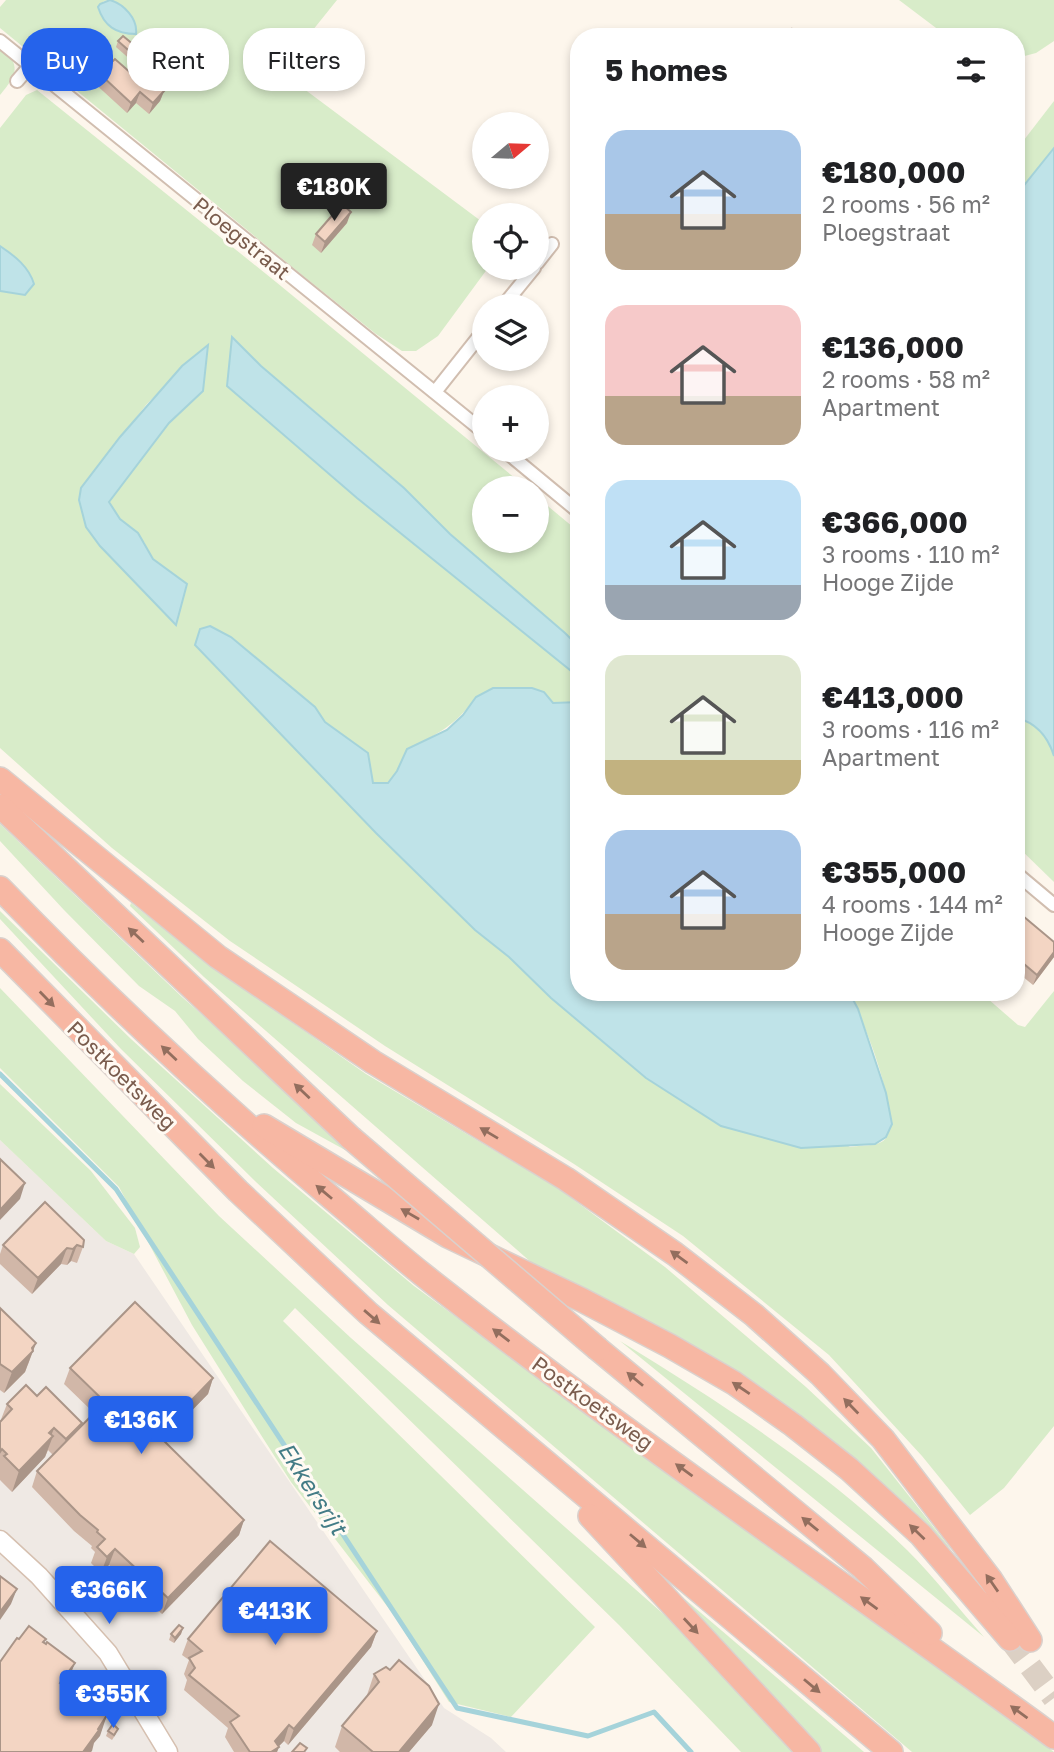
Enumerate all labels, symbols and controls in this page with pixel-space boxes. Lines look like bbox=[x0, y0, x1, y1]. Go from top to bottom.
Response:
chip: Buy bbox=[21, 28, 113, 91]
chip: Rent bbox=[127, 28, 229, 91]
chip: Filters bbox=[243, 28, 365, 91]
icon: filters bbox=[952, 51, 990, 89]
text: 5 homes bbox=[605, 52, 728, 88]
north arrow bbox=[472, 112, 550, 189]
map controls bbox=[472, 112, 549, 553]
text: €180,000 bbox=[822, 154, 965, 190]
icon: home bbox=[661, 158, 745, 242]
pin: €180K bbox=[285, 164, 383, 223]
text: €180K bbox=[297, 172, 371, 200]
text: 2 rooms · 56 m² bbox=[822, 190, 990, 218]
street label: Ploegstraat bbox=[188, 191, 296, 285]
button: locate bbox=[472, 203, 549, 280]
text: Ploegstraat bbox=[822, 218, 951, 246]
button: layers bbox=[472, 294, 549, 371]
text: €136,000 bbox=[822, 329, 964, 365]
icon: home bbox=[661, 333, 745, 417]
text: 2 rooms · 58 m² bbox=[822, 365, 990, 393]
button: + bbox=[472, 385, 549, 462]
text: Apartment bbox=[822, 393, 940, 421]
button: − bbox=[472, 476, 549, 553]
text: €366,000 bbox=[822, 504, 968, 540]
icon: home bbox=[661, 508, 745, 592]
text: 3 rooms · 110 m² bbox=[822, 540, 999, 568]
text: Hooge Zijde bbox=[822, 568, 954, 596]
text: €413,000 bbox=[822, 679, 964, 715]
icon: home bbox=[661, 683, 745, 767]
text: 3 rooms · 116 m² bbox=[822, 715, 999, 743]
text: Apartment bbox=[822, 743, 940, 771]
text: €355,000 bbox=[822, 854, 966, 890]
icon: home bbox=[661, 858, 745, 942]
text: 4 rooms · 144 m² bbox=[822, 890, 1003, 918]
text: Hooge Zijde bbox=[822, 918, 954, 946]
one-way arrow bbox=[128, 928, 145, 944]
one-way arrow bbox=[39, 990, 55, 1007]
street label: Postkoetsweg bbox=[62, 1015, 182, 1135]
one-way arrow bbox=[160, 1045, 178, 1061]
one-way arrow bbox=[293, 1083, 311, 1099]
one-way arrow bbox=[479, 1127, 498, 1139]
one-way arrow bbox=[199, 1152, 215, 1169]
one-way arrow bbox=[316, 1185, 333, 1200]
one-way arrow bbox=[401, 1208, 420, 1220]
one-way arrow bbox=[670, 1251, 688, 1265]
one-way arrow bbox=[364, 1309, 381, 1324]
one-way arrow bbox=[493, 1327, 511, 1342]
street label: Postkoetsweg bbox=[527, 1350, 659, 1456]
one-way arrow bbox=[626, 1372, 643, 1387]
one-way arrow bbox=[732, 1381, 750, 1395]
pin: €136K bbox=[92, 1396, 190, 1456]
one-way arrow bbox=[843, 1398, 859, 1415]
text: €136K bbox=[104, 1405, 178, 1433]
water label: Ekkersrijt bbox=[273, 1437, 354, 1541]
one-way arrow bbox=[675, 1463, 693, 1477]
one-way arrow bbox=[801, 1517, 819, 1532]
one-way arrow bbox=[909, 1524, 925, 1540]
one-way arrow bbox=[628, 1533, 646, 1548]
pin: €366K bbox=[60, 1566, 158, 1626]
one-way arrow bbox=[986, 1574, 999, 1593]
text: €366K bbox=[71, 1575, 147, 1603]
pin: €413K bbox=[226, 1588, 324, 1647]
text: €413K bbox=[238, 1596, 312, 1624]
one-way arrow bbox=[860, 1596, 878, 1610]
one-way arrow bbox=[683, 1617, 699, 1634]
pin: €355K bbox=[64, 1670, 162, 1730]
one-way arrow bbox=[804, 1678, 821, 1693]
text: €355K bbox=[76, 1679, 150, 1707]
one-way arrow bbox=[1010, 1705, 1028, 1719]

